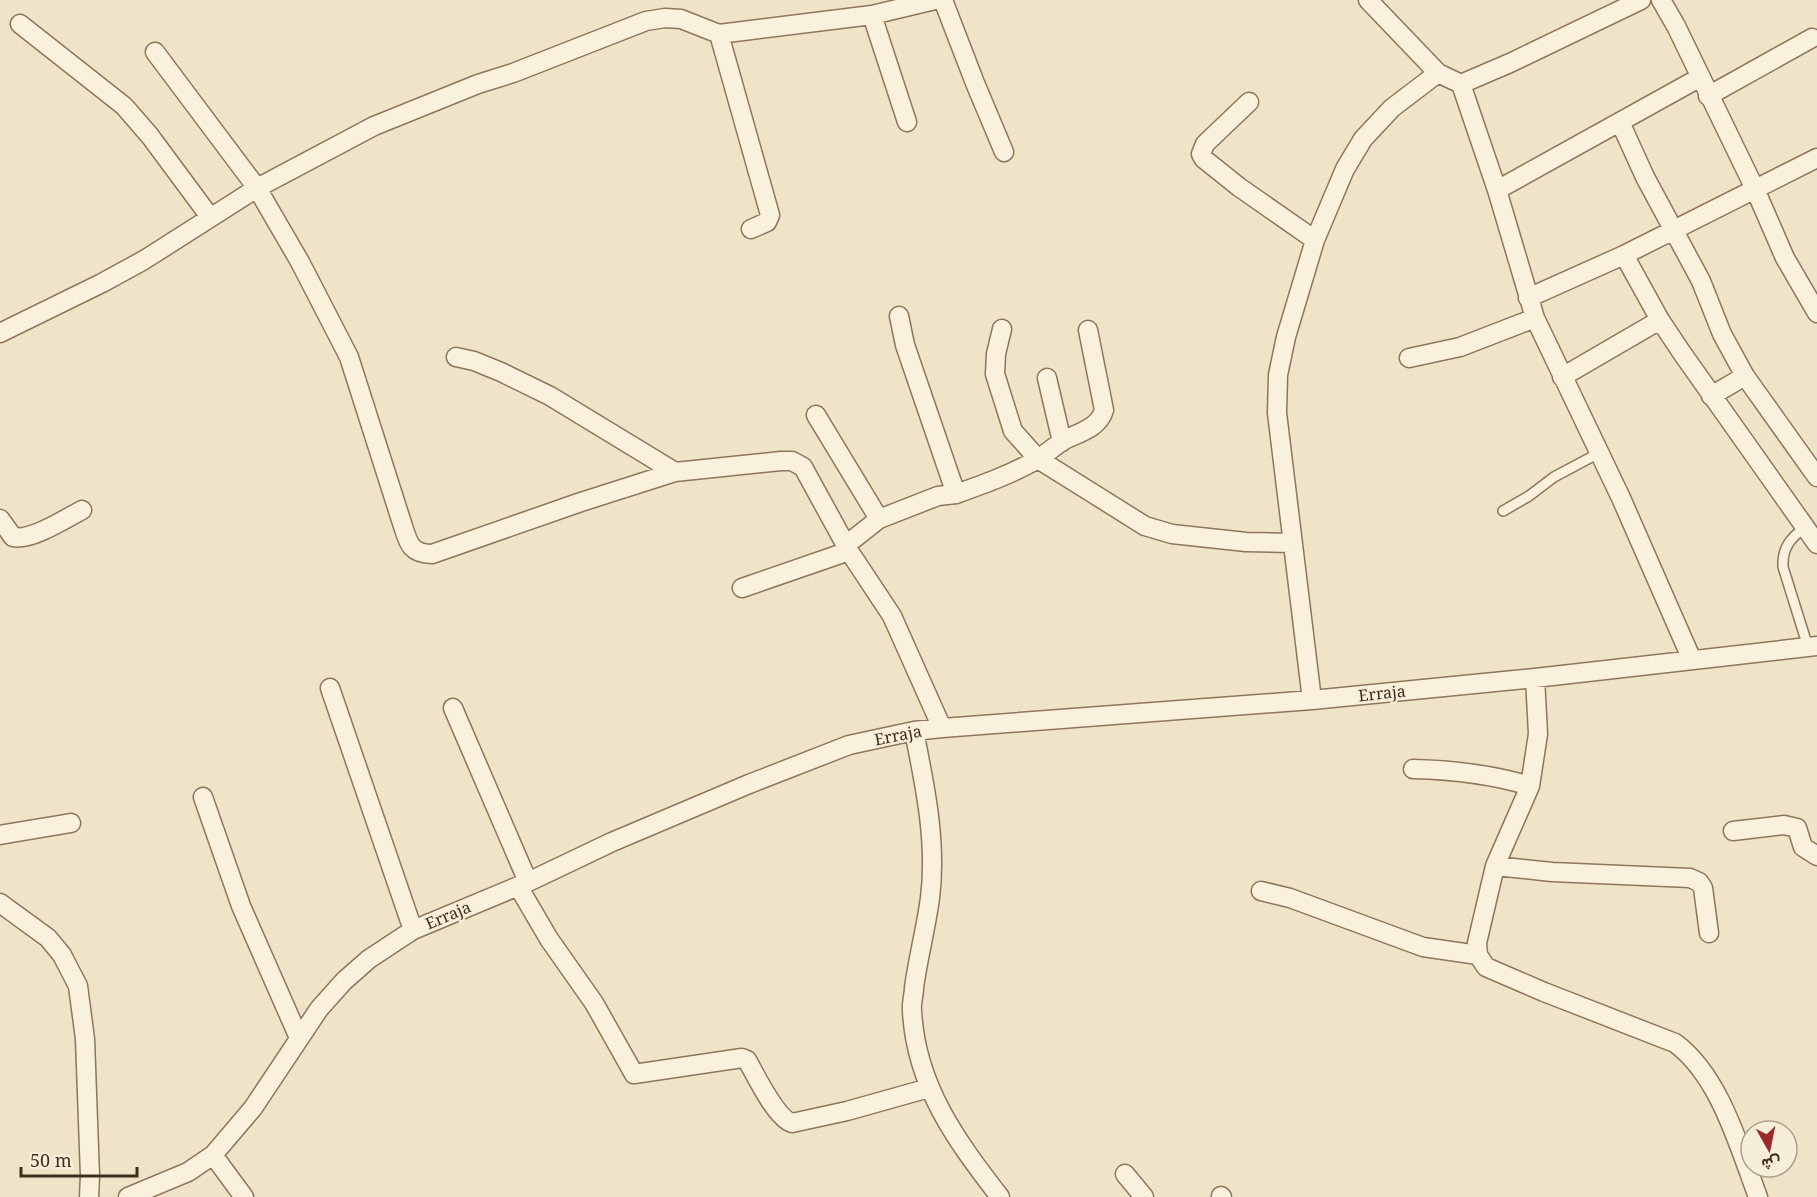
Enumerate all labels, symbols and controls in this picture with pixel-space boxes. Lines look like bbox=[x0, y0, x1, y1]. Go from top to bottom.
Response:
street label: Erraja bbox=[1357, 680, 1407, 706]
street label: Erraja bbox=[873, 720, 923, 750]
street label: Erraja bbox=[422, 896, 474, 934]
north arrow bbox=[1739, 1119, 1799, 1179]
scale bar bbox=[21, 1140, 136, 1178]
text: 50 m bbox=[30, 1148, 72, 1172]
text: ش bbox=[1760, 1151, 1783, 1176]

